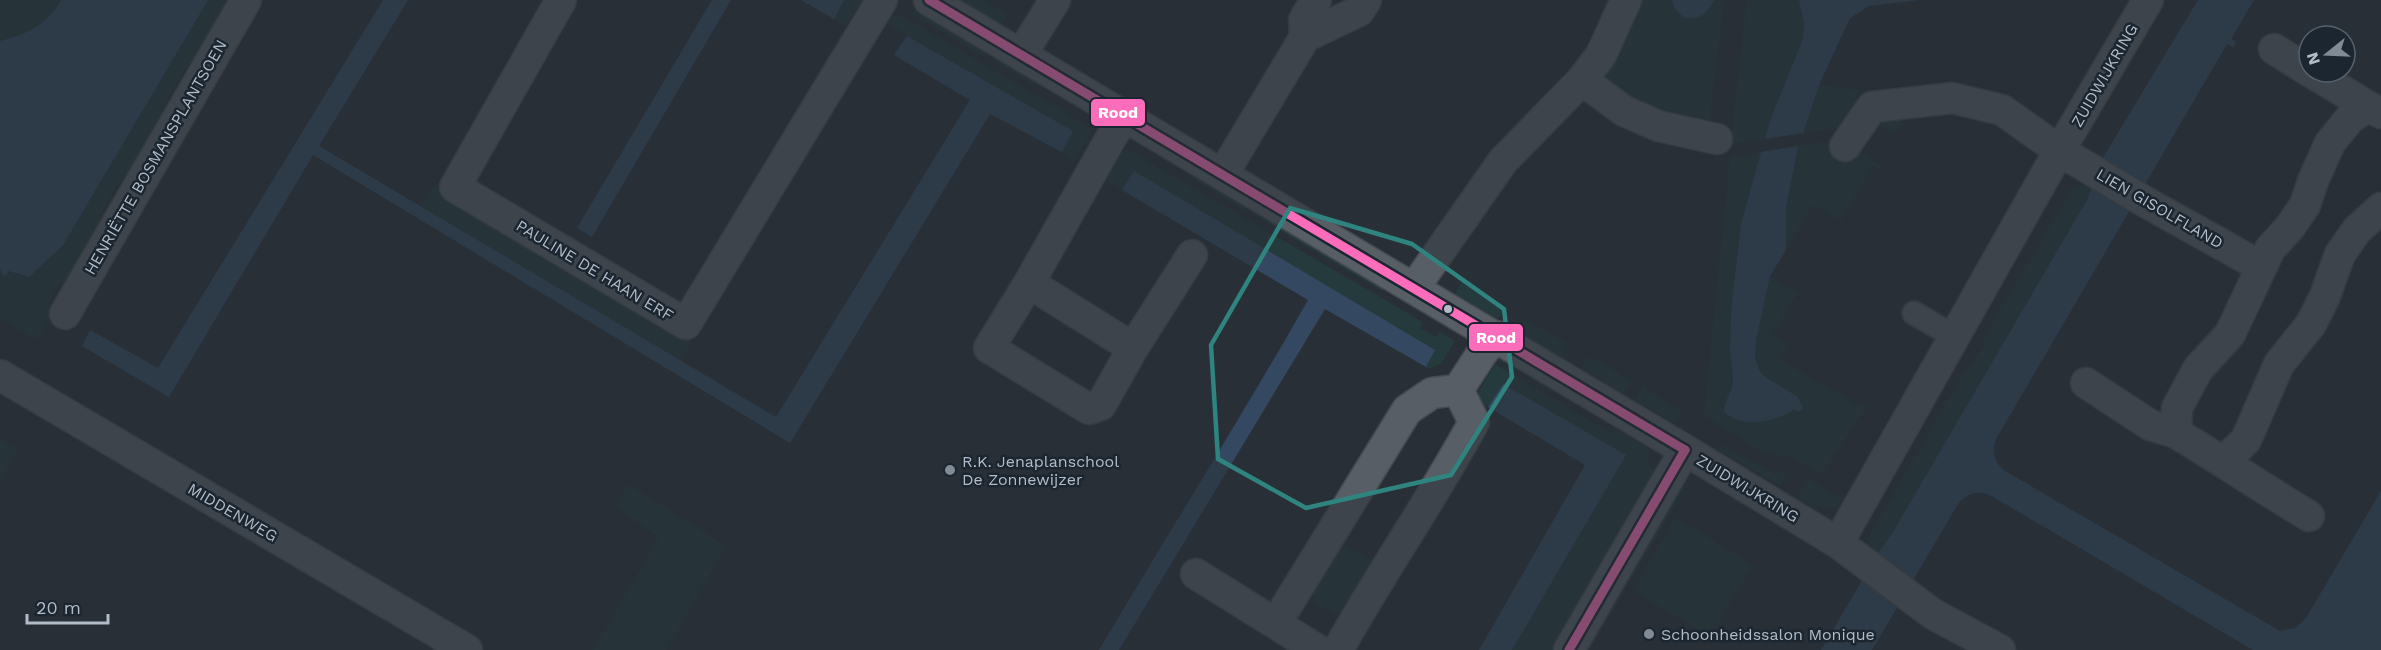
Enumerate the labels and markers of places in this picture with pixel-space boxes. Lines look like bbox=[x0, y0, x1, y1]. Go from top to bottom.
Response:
unlabelled marker bbox=[1442, 303, 1454, 315]
place label: R.K. Jenaplanschool De Zonnewijzer bbox=[962, 452, 1119, 489]
marker: R.K. Jenaplanschool De Zonnewijzer bbox=[943, 463, 957, 477]
place label: Schoonheidssalon Monique bbox=[1661, 625, 1875, 644]
marker: Schoonheidssalon Monique bbox=[1642, 627, 1656, 641]

